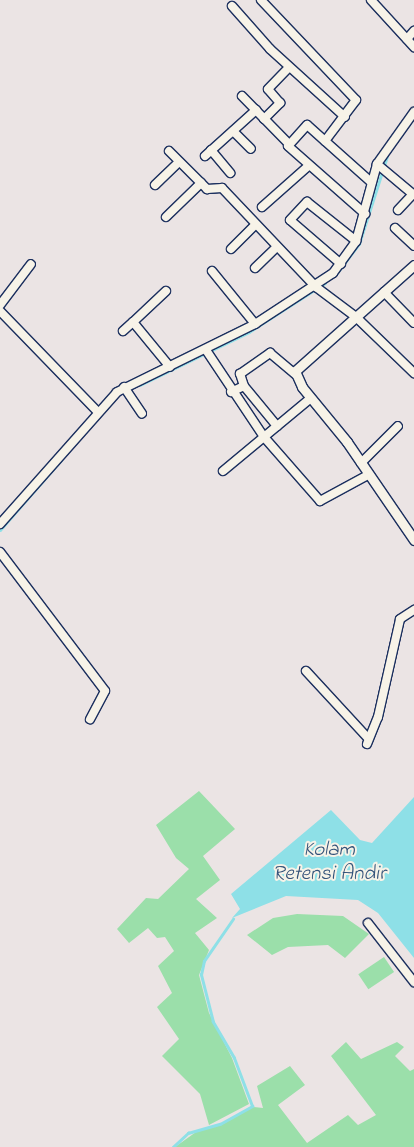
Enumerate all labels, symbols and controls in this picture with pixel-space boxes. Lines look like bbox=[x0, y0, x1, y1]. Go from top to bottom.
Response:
water label: Kolam Retensi Andir bbox=[273, 837, 385, 887]

